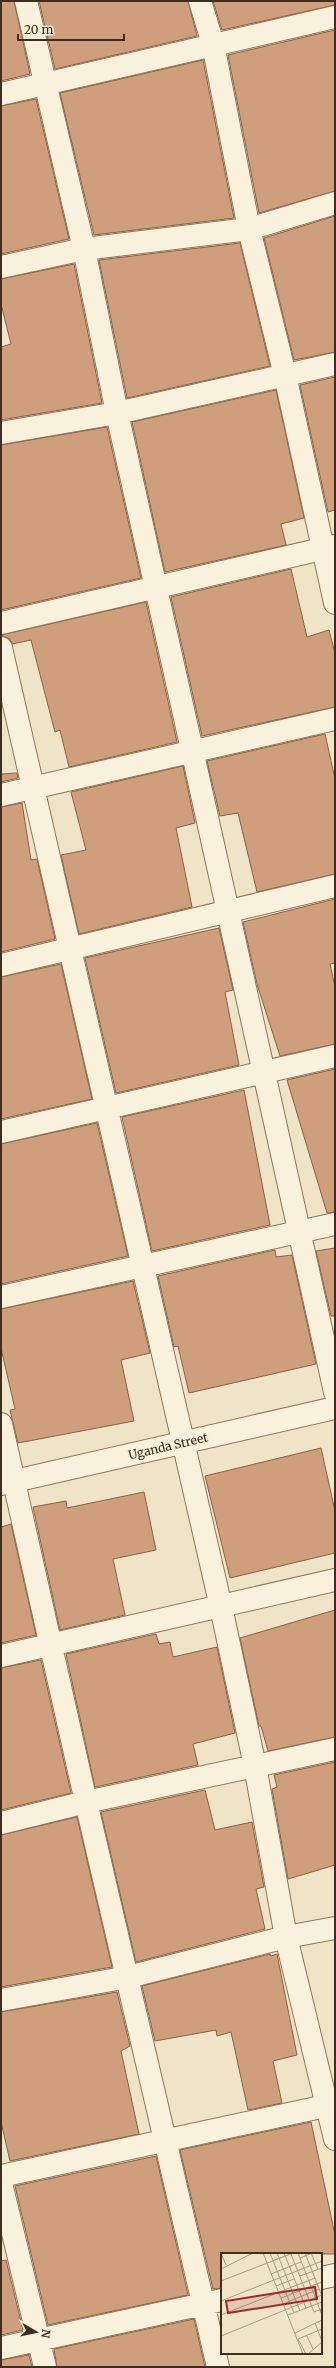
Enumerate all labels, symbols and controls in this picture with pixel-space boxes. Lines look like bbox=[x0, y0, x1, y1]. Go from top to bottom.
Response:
scale bar bbox=[18, 16, 124, 42]
text: 20 m bbox=[24, 22, 53, 37]
street label: Uganda Street bbox=[127, 1429, 210, 1462]
inset map bbox=[221, 2253, 322, 2354]
north arrow bbox=[16, 2312, 56, 2352]
text: N bbox=[38, 2328, 53, 2339]

